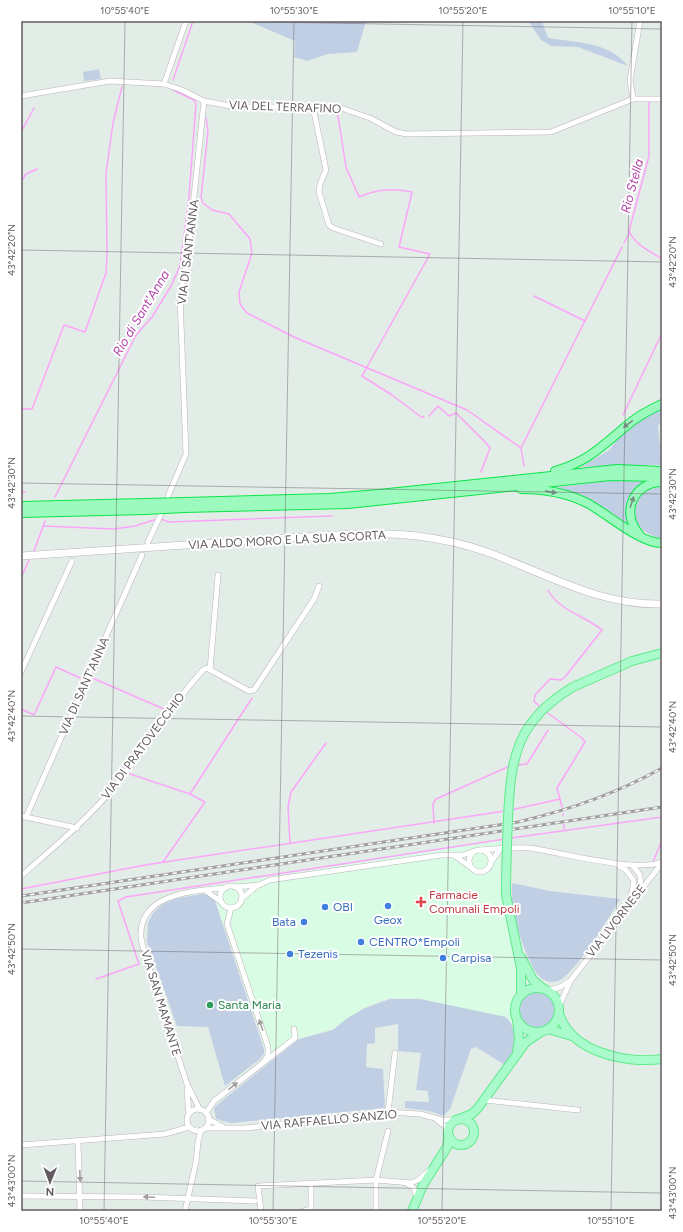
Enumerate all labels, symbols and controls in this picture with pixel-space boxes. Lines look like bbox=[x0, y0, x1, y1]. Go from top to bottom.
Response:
text: 10°55'40"E bbox=[100, 4, 150, 17]
text: 10°55'30"E bbox=[270, 4, 318, 17]
text: 10°55'20"E bbox=[439, 4, 488, 17]
text: 10°55'10"E bbox=[608, 4, 656, 17]
street label: VIA DEL TERRAFINO bbox=[229, 98, 341, 116]
water label: Rio Stella bbox=[618, 157, 647, 215]
street label: VIA DI SANT'ANNA bbox=[175, 199, 201, 305]
text: 43°42'20"N bbox=[5, 224, 18, 276]
text: 43°42'20"N bbox=[666, 236, 679, 288]
water label: Rio di Sant'Anna bbox=[110, 267, 173, 359]
one-way arrow bbox=[623, 420, 634, 428]
text: 43°42'30"N bbox=[5, 457, 18, 509]
text: 43°42'30"N bbox=[666, 468, 679, 520]
one-way arrow bbox=[545, 489, 558, 495]
one-way arrow bbox=[629, 496, 635, 508]
street label: VIA ALDO MORO E LA SUA SCORTA bbox=[188, 528, 386, 552]
street label: VIA DI SANT'ANNA bbox=[56, 635, 112, 737]
text: 43°42'40"N bbox=[5, 690, 18, 742]
street label: VIA DI PRATOVECCHIO bbox=[98, 690, 188, 802]
text: 43°42'40"N bbox=[666, 701, 679, 753]
street label: VIA LIVORNESE bbox=[583, 882, 649, 960]
place label: Farmacie Comunali Empoli bbox=[429, 888, 520, 916]
marker: Farmacie Comunali Empoli bbox=[416, 897, 426, 907]
place label: OBI bbox=[333, 900, 353, 914]
marker: Geox bbox=[383, 901, 393, 911]
marker: OBI bbox=[320, 902, 330, 912]
place label: Geox bbox=[374, 913, 402, 927]
place label: Bata bbox=[272, 915, 296, 929]
marker: Bata bbox=[299, 917, 309, 927]
text: 43°42'50"N bbox=[5, 923, 18, 975]
text: 43°42'50"N bbox=[666, 934, 679, 986]
place label: CENTRO*Empoli bbox=[369, 935, 460, 949]
marker: CENTRO*Empoli bbox=[356, 937, 366, 947]
place label: Tezenis bbox=[298, 947, 338, 961]
street label: VIA SAN MAMANTE bbox=[138, 948, 184, 1058]
marker: Tezenis bbox=[285, 949, 295, 959]
place label: Carpisa bbox=[451, 951, 491, 965]
marker: Carpisa bbox=[438, 953, 448, 963]
place label: Santa Maria bbox=[218, 998, 281, 1012]
marker: Santa Maria bbox=[205, 1000, 215, 1010]
one-way arrow bbox=[258, 1019, 264, 1031]
one-way arrow bbox=[228, 1082, 239, 1090]
street label: VIA RAFFAELLO SANZIO bbox=[261, 1107, 397, 1133]
text: 43°43'00"N bbox=[5, 1155, 18, 1207]
north arrow bbox=[30, 1162, 70, 1202]
text: 43°43'00"N bbox=[666, 1167, 679, 1219]
one-way arrow bbox=[76, 1170, 83, 1182]
text: N bbox=[45, 1185, 54, 1198]
one-way arrow bbox=[142, 1194, 155, 1200]
text: 10°55'40"E bbox=[79, 1214, 129, 1227]
text: 10°55'30"E bbox=[249, 1214, 297, 1227]
text: 10°55'20"E bbox=[418, 1214, 467, 1227]
text: 10°55'10"E bbox=[587, 1214, 635, 1227]

